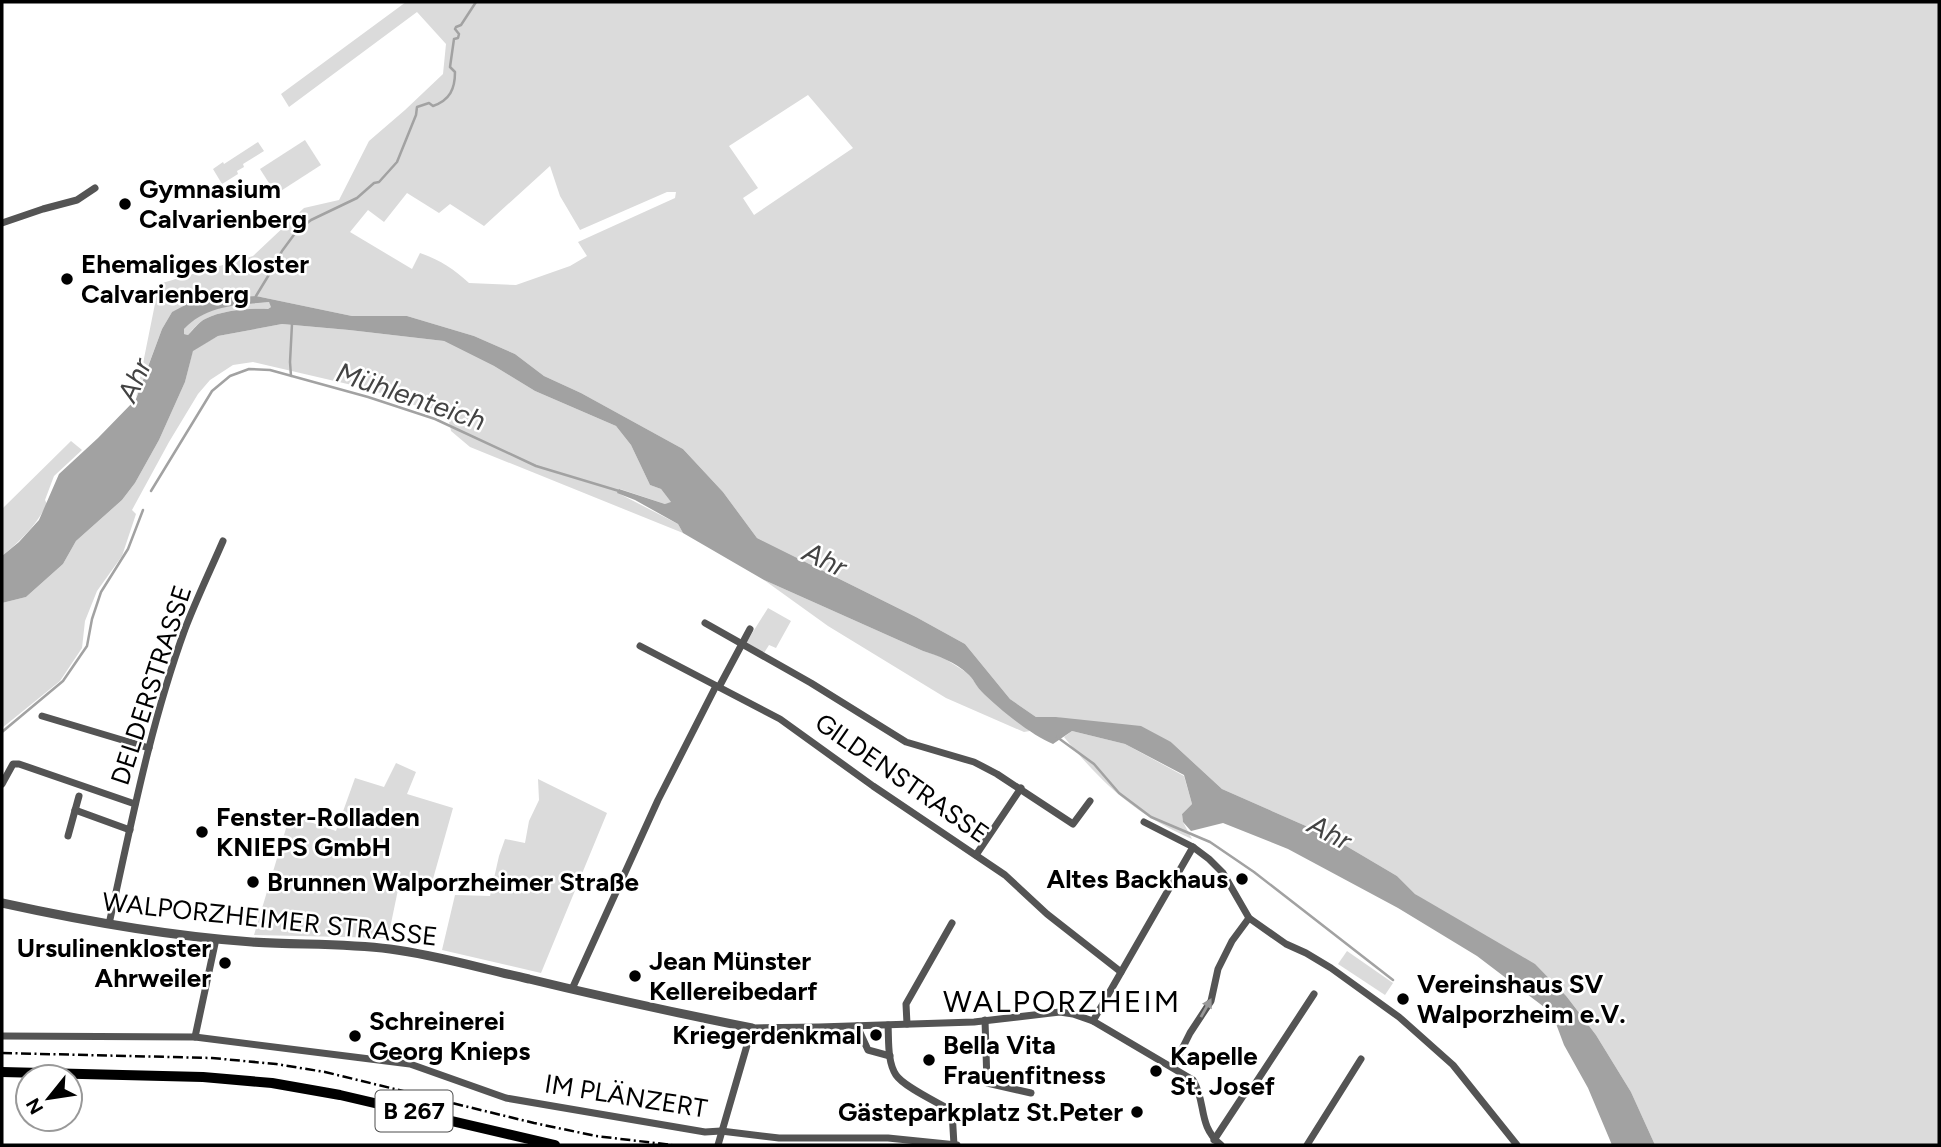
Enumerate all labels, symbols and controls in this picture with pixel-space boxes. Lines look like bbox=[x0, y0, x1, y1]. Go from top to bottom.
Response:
place label: Gymnasium Calvarienberg bbox=[139, 173, 307, 235]
marker: Gymnasium Calvarienberg bbox=[117, 196, 133, 212]
place label: Ehemaliges Kloster Calvarienberg bbox=[81, 248, 309, 310]
marker: Ehemaliges Kloster Calvarienberg bbox=[59, 271, 75, 287]
water label: Ahr bbox=[109, 352, 159, 408]
water label: Mühlenteich bbox=[332, 355, 490, 437]
water label: Ahr bbox=[797, 534, 854, 584]
street label: DELDERSTRASSE bbox=[104, 581, 198, 789]
street label: GILDENSTRASSE bbox=[809, 706, 995, 850]
place label: Fenster-Rolladen KNIEPS GmbH bbox=[216, 801, 420, 863]
water label: Ahr bbox=[1302, 806, 1359, 858]
marker: Fenster-Rolladen KNIEPS GmbH bbox=[194, 824, 210, 840]
place label: Altes Backhaus bbox=[1047, 863, 1228, 895]
place label: Brunnen Walporzheimer Straße bbox=[267, 866, 639, 898]
marker: Altes Backhaus bbox=[1234, 871, 1250, 887]
marker: Brunnen Walporzheimer Straße bbox=[245, 874, 261, 890]
street label: WALPORZHEIMER STRASSE bbox=[101, 885, 439, 953]
place label: Ursulinenkloster Ahrweiler bbox=[17, 932, 211, 994]
place label: Jean Münster Kellereibedarf bbox=[649, 945, 818, 1007]
marker: Ursulinenkloster Ahrweiler bbox=[217, 955, 233, 971]
marker: Jean Münster Kellereibedarf bbox=[627, 968, 643, 984]
place label: Vereinshaus SV Walporzheim e.V. bbox=[1417, 968, 1626, 1030]
district label: WALPORZHEIM bbox=[943, 983, 1181, 1020]
marker: Vereinshaus SV Walporzheim e.V. bbox=[1395, 991, 1411, 1007]
one-way arrow bbox=[1200, 997, 1212, 1017]
place label: Schreinerei Georg Knieps bbox=[369, 1005, 530, 1067]
place label: Kriegerdenkmal bbox=[672, 1019, 862, 1051]
marker: Kriegerdenkmal bbox=[868, 1027, 884, 1043]
marker: Schreinerei Georg Knieps bbox=[347, 1028, 363, 1044]
place label: Bella Vita Frauenfitness bbox=[943, 1029, 1106, 1091]
place label: Kapelle St. Josef bbox=[1170, 1040, 1276, 1102]
marker: Bella Vita Frauenfitness bbox=[921, 1052, 937, 1068]
north arrow bbox=[14, 1063, 84, 1133]
marker: Kapelle St. Josef bbox=[1148, 1063, 1164, 1079]
street label: IM PLÄNZERT bbox=[542, 1067, 710, 1125]
road number: B 267 bbox=[376, 1091, 452, 1132]
text: N bbox=[21, 1094, 48, 1118]
place label: Gästeparkplatz St.Peter bbox=[838, 1096, 1123, 1128]
marker: Gästeparkplatz St.Peter bbox=[1129, 1104, 1145, 1120]

